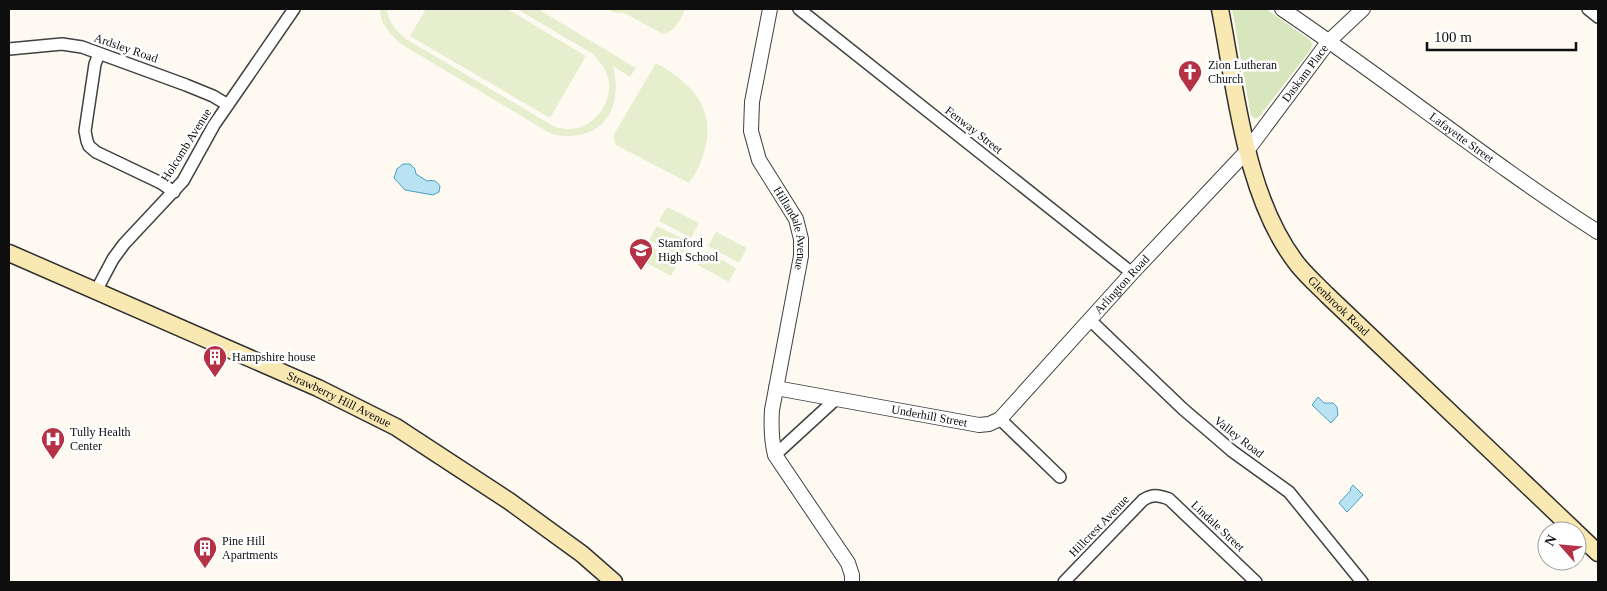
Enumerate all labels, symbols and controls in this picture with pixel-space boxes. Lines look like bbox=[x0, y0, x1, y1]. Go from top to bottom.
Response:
scale bar bbox=[1427, 20, 1576, 52]
text: 100 m bbox=[1434, 29, 1472, 45]
street label: Ardsley Road bbox=[92, 31, 160, 65]
street label: Daskam Place bbox=[1279, 42, 1331, 105]
place label: Zion Lutheran Church bbox=[1208, 58, 1277, 86]
church icon: Zion Lutheran Church bbox=[1177, 59, 1203, 93]
street label: Fenway Street bbox=[943, 103, 1006, 157]
street label: Holcomb Avenue bbox=[158, 106, 214, 184]
street label: Lafayette Street bbox=[1427, 109, 1497, 166]
street label: Hillandale Avenue bbox=[770, 184, 809, 271]
place label: Stamford High School bbox=[658, 236, 719, 264]
school or university icon: Stamford High School bbox=[628, 237, 654, 271]
street label: Arlington Road bbox=[1091, 252, 1152, 317]
street label: Glenbrook Road bbox=[1305, 273, 1372, 339]
building icon: Hampshire house bbox=[202, 344, 228, 378]
place label: Hampshire house bbox=[232, 350, 316, 364]
street label: Strawberry Hill Avenue bbox=[285, 368, 393, 430]
street label: Underhill Street bbox=[890, 402, 969, 430]
street label: Valley Road bbox=[1211, 413, 1267, 461]
place label: Tully Health Center bbox=[70, 425, 131, 453]
hospital icon: Tully Health Center bbox=[40, 426, 66, 460]
street label: Hillcrest Avenue bbox=[1066, 492, 1132, 560]
street label: Lindale Street bbox=[1188, 498, 1248, 555]
north arrow bbox=[1537, 521, 1587, 571]
text: N bbox=[1542, 532, 1560, 548]
place label: Pine Hill Apartments bbox=[222, 534, 278, 562]
building icon: Pine Hill Apartments bbox=[192, 535, 218, 569]

